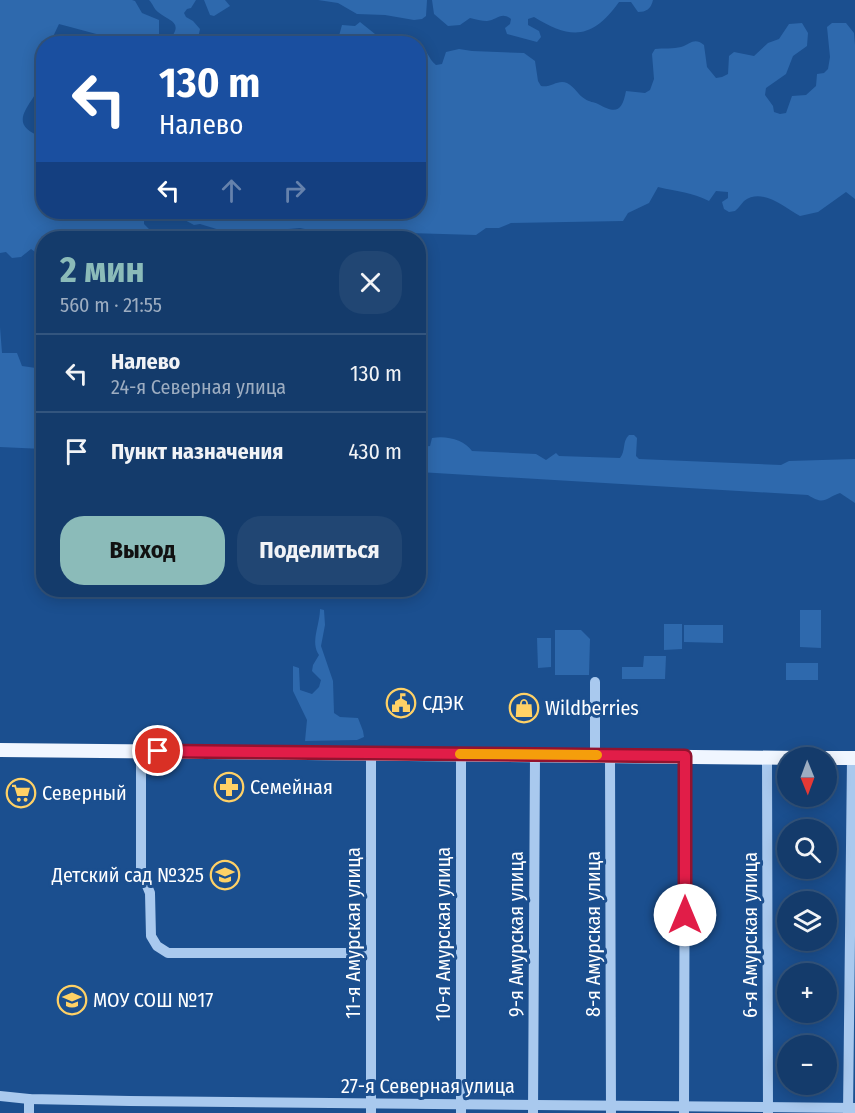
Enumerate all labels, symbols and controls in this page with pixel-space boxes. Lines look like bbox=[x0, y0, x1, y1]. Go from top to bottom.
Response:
text: 130 m bbox=[159, 58, 260, 108]
icon: left bbox=[60, 60, 138, 138]
text: Налево bbox=[159, 109, 243, 141]
icon: left bbox=[152, 174, 185, 207]
icon: ahead bbox=[215, 174, 248, 207]
icon: right bbox=[278, 174, 311, 207]
text: 2 мин bbox=[60, 248, 145, 292]
button: close bbox=[339, 251, 402, 314]
text: 560 m · 21:55 bbox=[60, 293, 162, 317]
text: Налево bbox=[111, 348, 180, 375]
icon: left bbox=[60, 357, 93, 390]
text: 130 m bbox=[350, 360, 402, 387]
text: 24-я Северная улица bbox=[111, 375, 286, 399]
icon: arrive bbox=[60, 435, 93, 468]
text: Пункт назначения bbox=[111, 438, 283, 465]
text: 430 m bbox=[348, 438, 402, 465]
button: Выход bbox=[60, 516, 225, 585]
button: Поделиться bbox=[237, 516, 402, 585]
public building icon: СДЭК bbox=[385, 687, 417, 719]
place label: СДЭК bbox=[422, 691, 464, 715]
shop icon: Wildberries bbox=[508, 692, 540, 724]
place label: Wildberries bbox=[545, 696, 639, 720]
pin bbox=[132, 725, 183, 776]
icon: arrive bbox=[141, 734, 174, 767]
north arrow bbox=[777, 747, 837, 807]
map controls bbox=[777, 747, 837, 1095]
pharmacy icon: Семейная bbox=[213, 771, 245, 803]
place label: Семейная bbox=[250, 775, 333, 799]
supermarket icon: Северный bbox=[5, 777, 37, 809]
place label: Северный bbox=[42, 781, 127, 805]
button: search bbox=[777, 819, 837, 879]
street label: 11-я Амурская улица bbox=[341, 847, 365, 1019]
street label: 10-я Амурская улица bbox=[431, 847, 455, 1021]
street label: 9-я Амурская улица bbox=[504, 851, 528, 1017]
street label: 8-я Амурская улица bbox=[581, 851, 605, 1017]
street label: 6-я Амурская улица bbox=[738, 852, 762, 1018]
school or university icon: Детский сад №325 bbox=[209, 859, 241, 891]
place label: Детский сад №325 bbox=[51, 863, 204, 887]
position arrow bbox=[653, 883, 717, 947]
button: layers bbox=[777, 891, 837, 951]
button: + bbox=[777, 963, 837, 1023]
school or university icon: МОУ СОШ №17 bbox=[56, 984, 88, 1016]
place label: МОУ СОШ №17 bbox=[93, 988, 213, 1012]
button: − bbox=[777, 1035, 837, 1095]
street label: 27-я Северная улица bbox=[341, 1074, 515, 1098]

